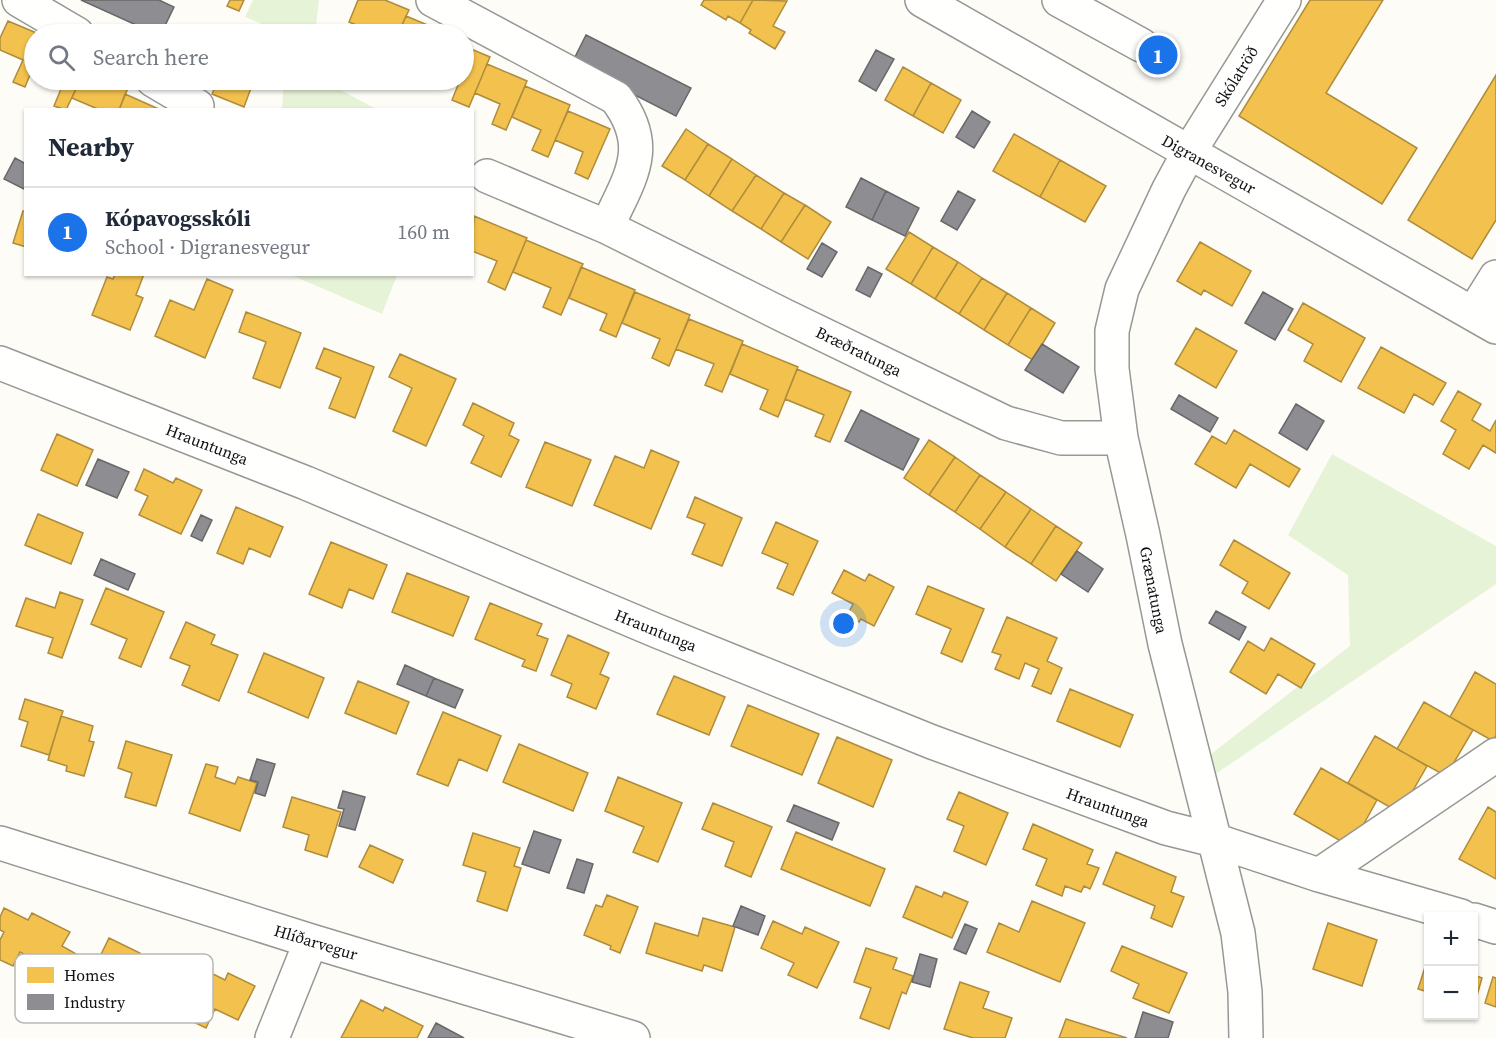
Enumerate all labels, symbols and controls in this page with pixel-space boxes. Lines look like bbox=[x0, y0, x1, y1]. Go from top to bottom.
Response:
search box bbox=[24, 24, 474, 90]
pin: 1 bbox=[1138, 32, 1178, 78]
icon: search bbox=[45, 41, 78, 74]
text: Search here bbox=[93, 42, 209, 72]
street label: Skólatröð bbox=[1209, 42, 1263, 110]
text: Nearby bbox=[48, 129, 134, 165]
street label: Digranesvegur bbox=[1158, 129, 1260, 199]
text: Kópavogsskóli bbox=[105, 203, 251, 233]
text: 1 bbox=[62, 218, 73, 246]
text: 160 m bbox=[397, 218, 450, 246]
text: School · Digranesvegur bbox=[105, 233, 310, 261]
street label: Bræðratunga bbox=[812, 321, 906, 382]
street label: Hrauntunga bbox=[163, 418, 252, 470]
street label: Grænatunga bbox=[1135, 545, 1173, 636]
street label: Hrauntunga bbox=[612, 604, 701, 657]
your location bbox=[829, 609, 858, 638]
street label: Hrauntunga bbox=[1064, 782, 1153, 832]
map controls bbox=[1424, 912, 1478, 1020]
button: + bbox=[1424, 912, 1478, 966]
street label: Hlíðarvegur bbox=[272, 919, 361, 965]
legend bbox=[15, 954, 213, 1023]
text: Homes bbox=[64, 964, 115, 986]
button: − bbox=[1424, 966, 1478, 1020]
text: Industry bbox=[64, 991, 126, 1013]

